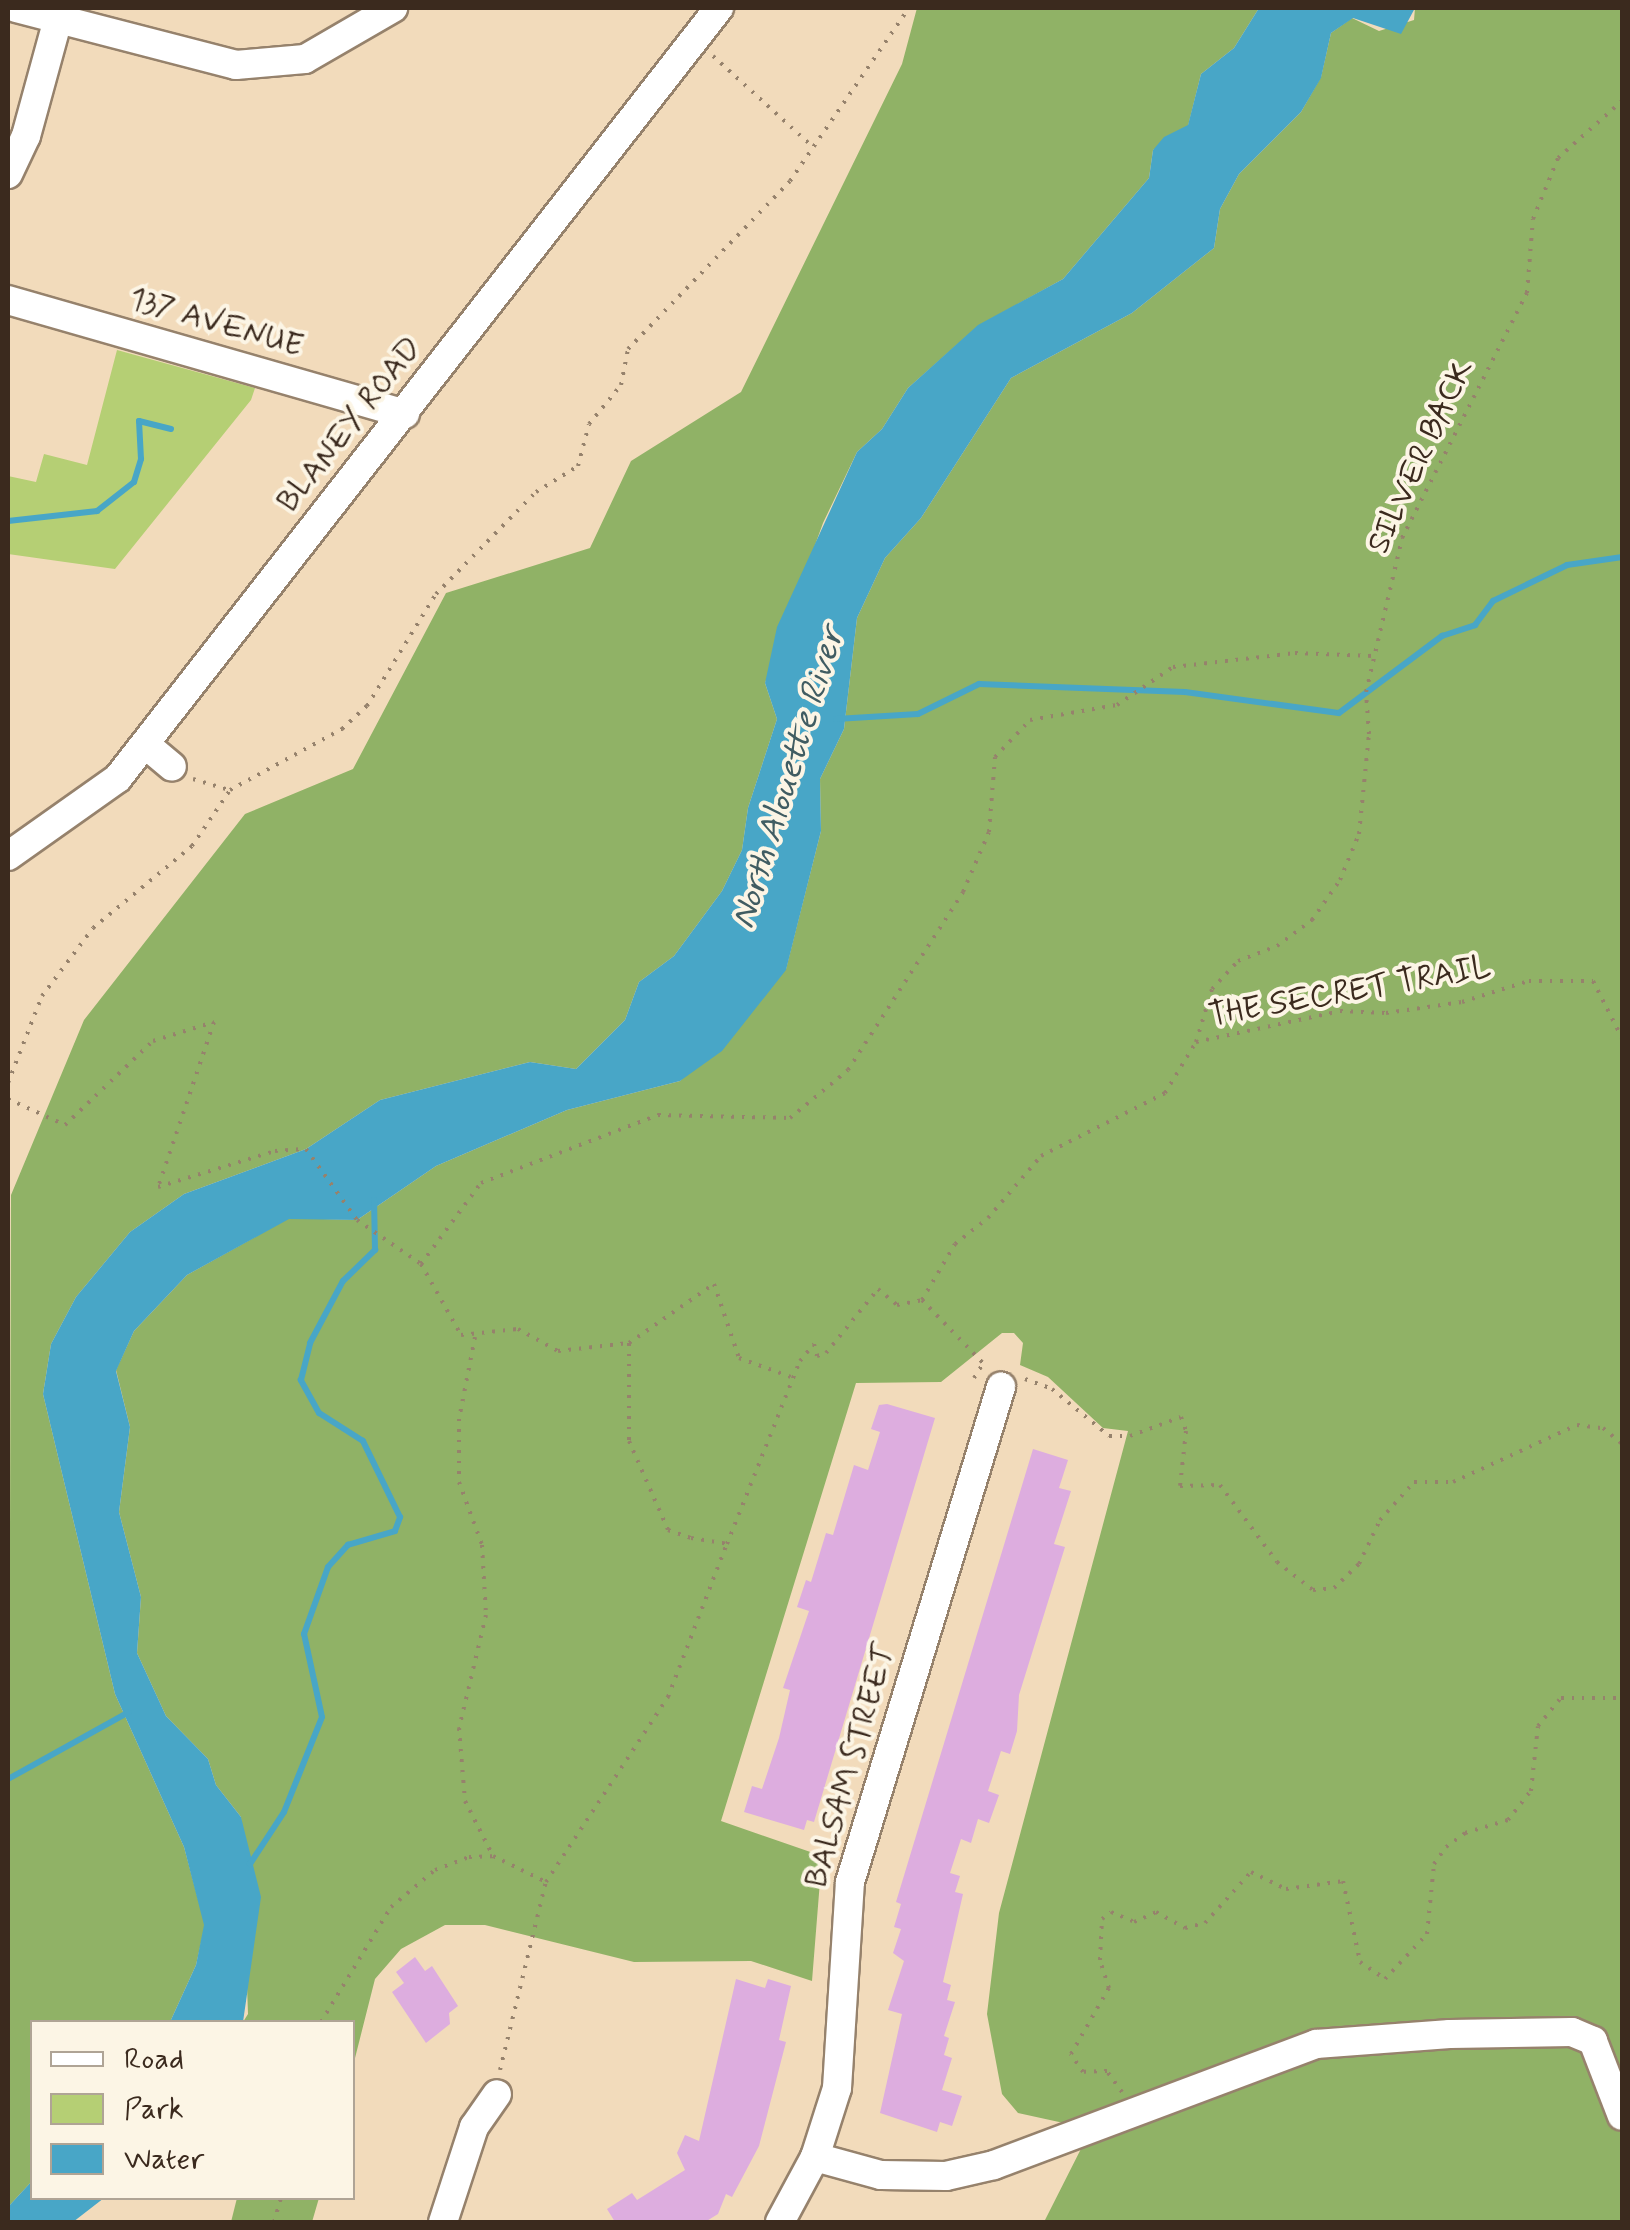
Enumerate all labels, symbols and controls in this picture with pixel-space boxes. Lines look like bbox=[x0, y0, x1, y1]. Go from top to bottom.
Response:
street label: 137 AVENUE bbox=[125, 280, 307, 366]
street label: BLANEY ROAD bbox=[270, 330, 430, 520]
street label: SILVER BACK bbox=[1360, 356, 1482, 558]
water label: North Alouette River bbox=[722, 623, 854, 933]
street label: THE SECRET TRAIL bbox=[1207, 948, 1493, 1036]
street label: BALSAM STREET bbox=[798, 1639, 904, 1893]
legend bbox=[30, 2020, 355, 2200]
text: Road bbox=[124, 2040, 184, 2079]
text: Park bbox=[124, 2090, 184, 2129]
text: Water bbox=[124, 2140, 204, 2179]

